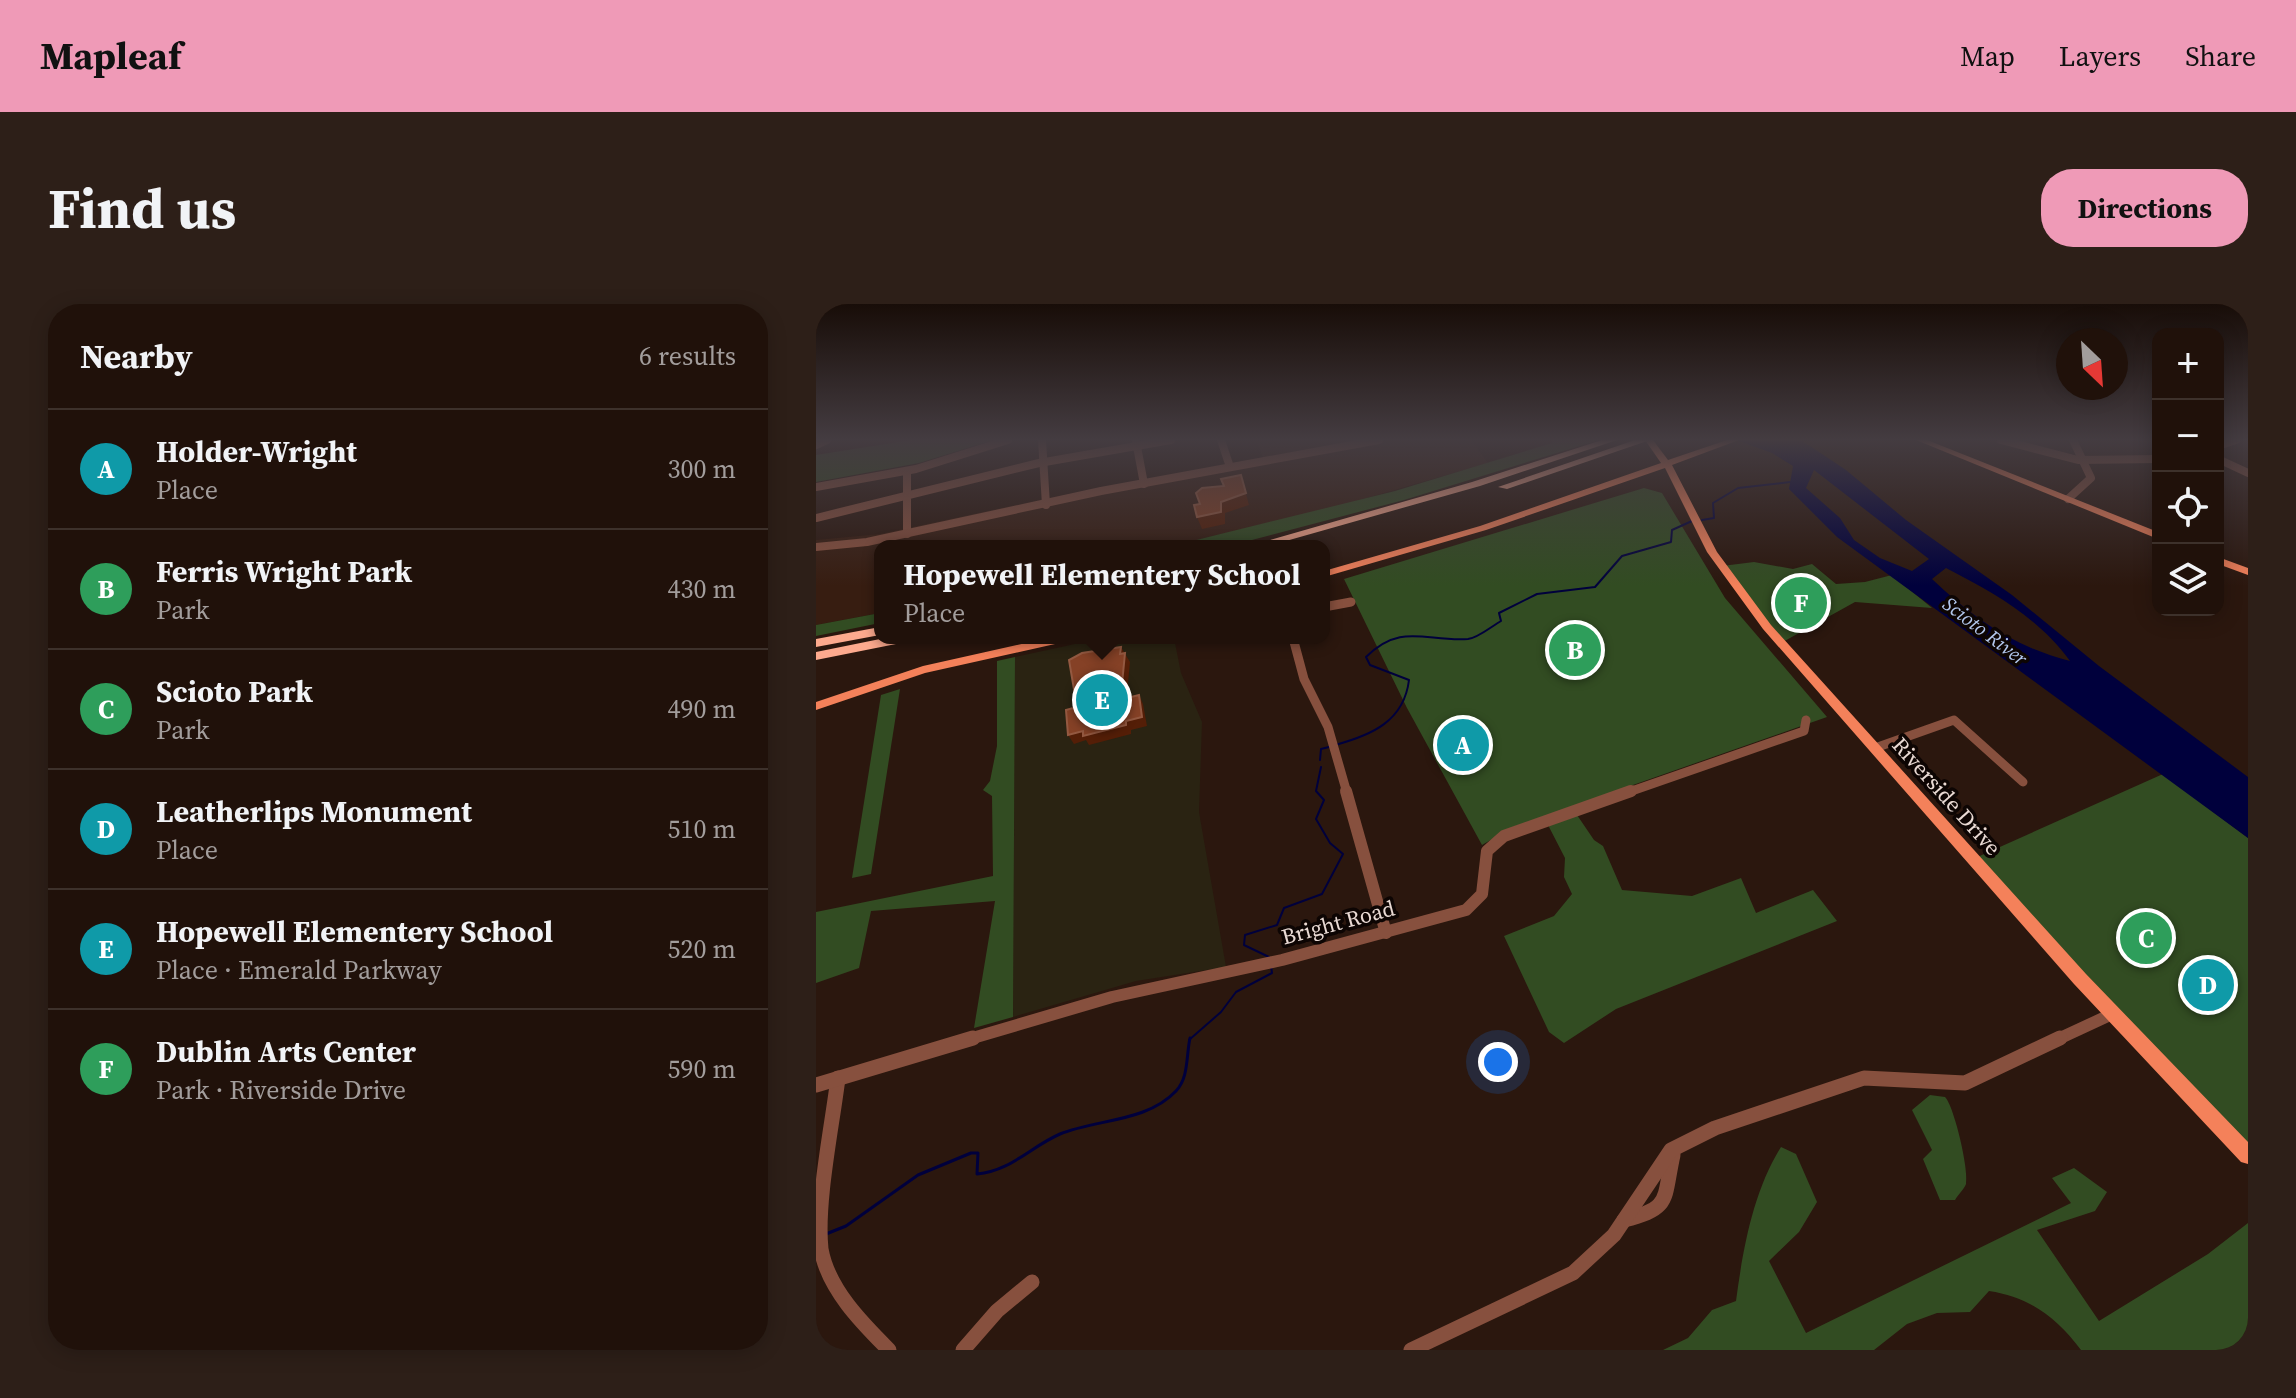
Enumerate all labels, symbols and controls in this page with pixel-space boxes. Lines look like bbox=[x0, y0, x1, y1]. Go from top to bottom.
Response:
text: Mapleaf bbox=[40, 30, 182, 82]
text: Map bbox=[1960, 37, 2015, 75]
text: Layers bbox=[2059, 37, 2141, 75]
text: Share bbox=[2185, 37, 2256, 75]
button: Directions bbox=[2041, 169, 2248, 247]
text: Find us bbox=[48, 170, 236, 247]
north arrow bbox=[2056, 328, 2128, 400]
map controls bbox=[2152, 328, 2224, 616]
button: + bbox=[2152, 328, 2224, 400]
text: Nearby bbox=[80, 333, 193, 379]
text: 6 results bbox=[639, 338, 736, 374]
button: − bbox=[2152, 400, 2224, 472]
text: Holder-Wright bbox=[156, 431, 357, 472]
text: A bbox=[97, 451, 115, 487]
text: 300 m bbox=[668, 451, 736, 487]
text: Place bbox=[156, 472, 218, 508]
button: locate bbox=[2152, 472, 2224, 544]
popup bbox=[874, 540, 1330, 644]
button: layers bbox=[2152, 544, 2224, 616]
text: Ferris Wright Park bbox=[156, 551, 412, 592]
text: Hopewell Elementery School bbox=[903, 554, 1301, 595]
text: B bbox=[98, 571, 114, 607]
text: 430 m bbox=[668, 571, 736, 607]
pin: F bbox=[1775, 573, 1827, 633]
water label: Scioto River bbox=[1937, 590, 2034, 673]
text: Park bbox=[156, 592, 209, 628]
text: Place bbox=[903, 595, 965, 631]
pin: B bbox=[1549, 620, 1601, 680]
pin: E bbox=[1076, 670, 1128, 730]
text: Scioto Park bbox=[156, 671, 313, 712]
text: C bbox=[98, 691, 114, 727]
text: 490 m bbox=[668, 691, 736, 727]
text: Park bbox=[156, 712, 209, 748]
pin: A bbox=[1437, 715, 1489, 775]
street label: Riverside Drive bbox=[1886, 730, 2008, 862]
text: Leatherlips Monument bbox=[156, 791, 472, 832]
text: D bbox=[97, 811, 115, 847]
text: 510 m bbox=[668, 811, 736, 847]
text: Place bbox=[156, 832, 218, 868]
street label: Bright Road bbox=[1278, 892, 1398, 952]
pin: C bbox=[2120, 908, 2172, 968]
text: Hopewell Elementery School bbox=[156, 911, 553, 952]
text: E bbox=[98, 931, 114, 967]
text: 520 m bbox=[668, 931, 736, 967]
text: Place · Emerald Parkway bbox=[156, 952, 442, 988]
pin: D bbox=[2182, 955, 2234, 1015]
text: Dublin Arts Center bbox=[156, 1031, 416, 1072]
your location bbox=[1478, 1042, 1518, 1082]
text: F bbox=[98, 1051, 114, 1087]
text: 590 m bbox=[668, 1051, 736, 1087]
text: Park · Riverside Drive bbox=[156, 1072, 406, 1108]

